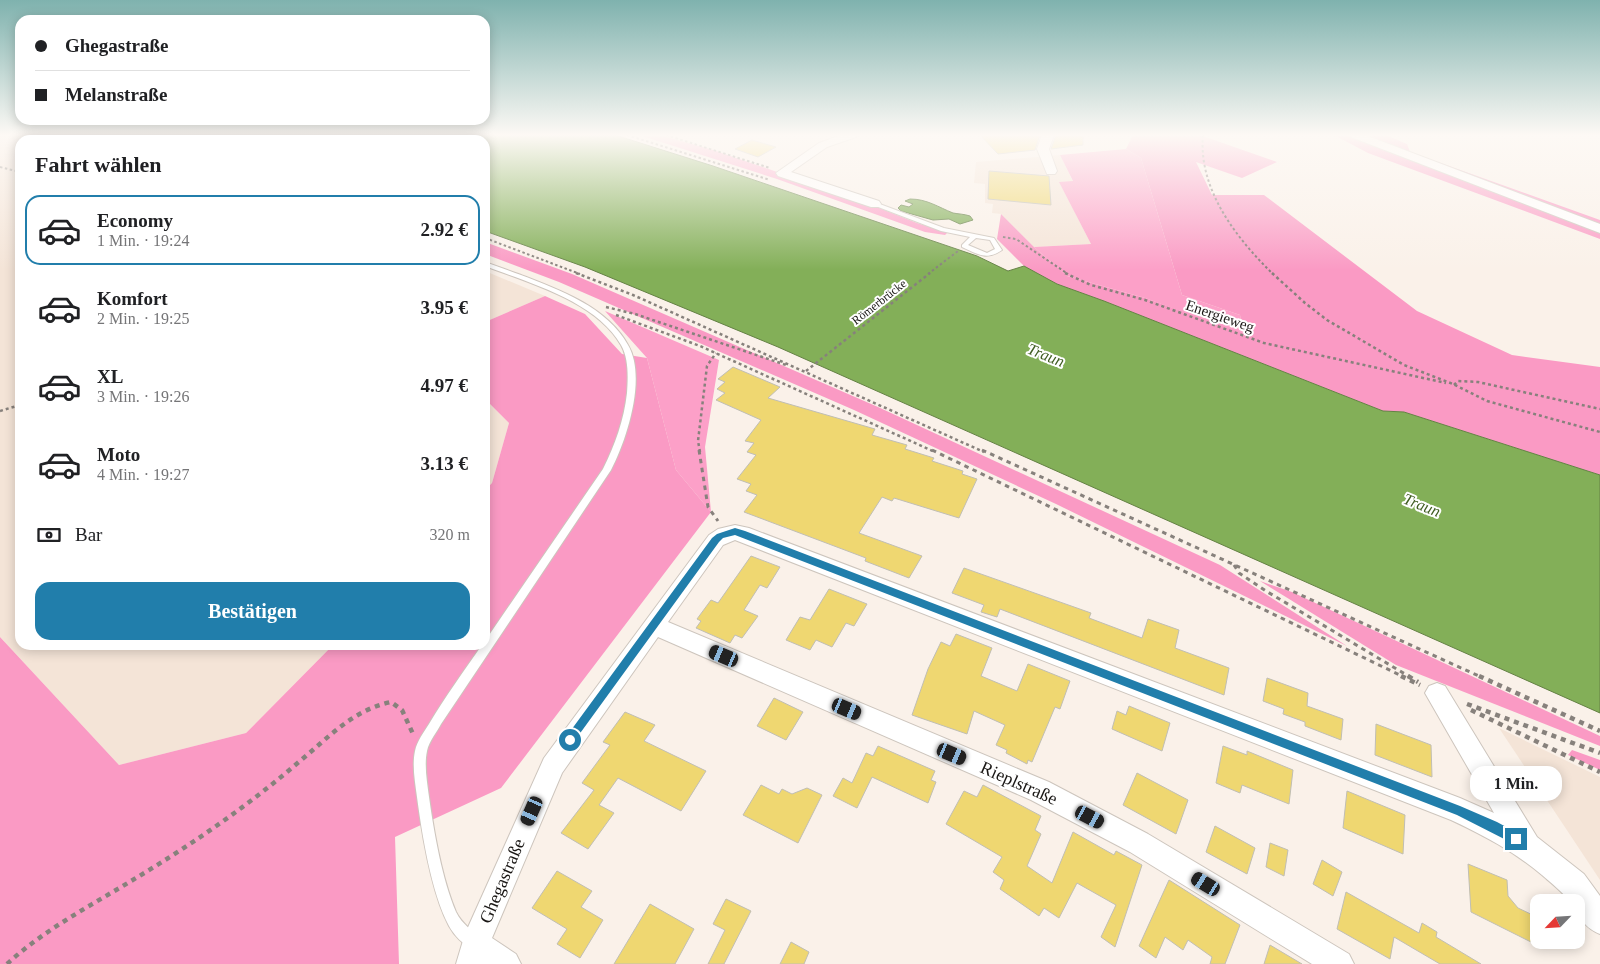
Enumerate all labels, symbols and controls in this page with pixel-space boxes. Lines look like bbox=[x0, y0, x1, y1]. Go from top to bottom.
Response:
text: Ghegastraße bbox=[65, 35, 168, 56]
text: Melanstraße bbox=[65, 84, 167, 105]
text: Fahrt wählen bbox=[35, 152, 162, 177]
icon: car bbox=[37, 208, 82, 253]
text: Economy bbox=[97, 210, 173, 231]
text: 2.92 € bbox=[421, 219, 468, 240]
text: 1 Min. · 19:24 bbox=[97, 232, 189, 249]
street label: Römerbrücke bbox=[849, 276, 909, 328]
icon: car bbox=[37, 286, 82, 331]
text: Komfort bbox=[97, 288, 168, 309]
text: 3.95 € bbox=[421, 297, 468, 318]
street label: Energieweg bbox=[1184, 297, 1257, 335]
text: 2 Min. · 19:25 bbox=[97, 310, 189, 327]
water label: Traun bbox=[1025, 340, 1067, 370]
icon: car bbox=[37, 364, 82, 409]
text: XL bbox=[97, 366, 123, 387]
text: 4.97 € bbox=[421, 375, 468, 396]
text: 3 Min. · 19:26 bbox=[97, 388, 189, 405]
icon: car bbox=[37, 442, 82, 487]
text: Moto bbox=[97, 444, 140, 465]
text: 3.13 € bbox=[421, 453, 468, 474]
text: 4 Min. · 19:27 bbox=[97, 466, 189, 483]
water label: Traun bbox=[1401, 490, 1443, 520]
icon: cash bbox=[35, 521, 63, 549]
text: Bar bbox=[75, 524, 102, 545]
text: 320 m bbox=[430, 526, 470, 543]
button: Bestätigen bbox=[35, 582, 470, 640]
car bbox=[707, 643, 740, 669]
car bbox=[830, 696, 863, 722]
route start bbox=[559, 729, 581, 751]
car bbox=[935, 741, 968, 767]
street label: Rieplstraße bbox=[977, 757, 1061, 809]
callout: 1 Min. bbox=[1470, 766, 1562, 802]
text: 1 Min. bbox=[1494, 775, 1538, 792]
car bbox=[519, 794, 544, 828]
car bbox=[1073, 803, 1106, 831]
route end bbox=[1505, 828, 1527, 850]
street label: Ghegastraße bbox=[475, 836, 529, 926]
car bbox=[1189, 870, 1222, 898]
north arrow bbox=[1530, 894, 1585, 949]
map controls bbox=[1530, 894, 1585, 949]

